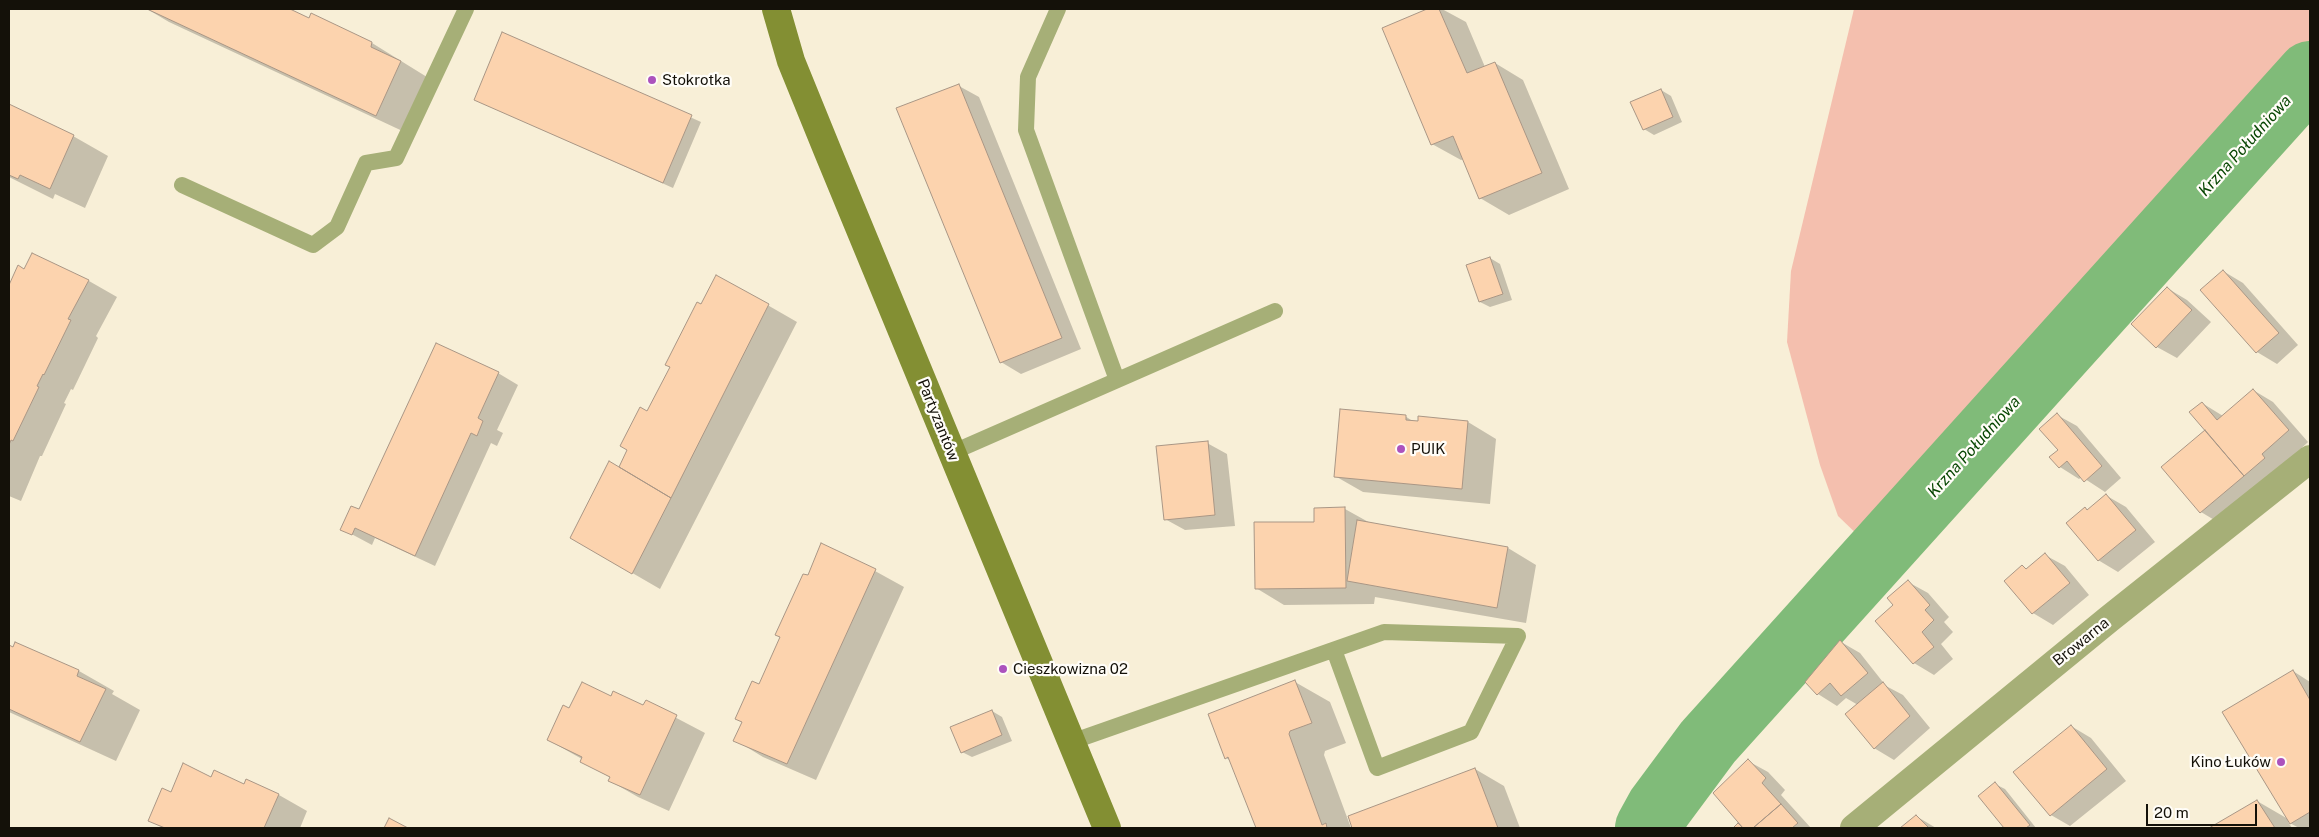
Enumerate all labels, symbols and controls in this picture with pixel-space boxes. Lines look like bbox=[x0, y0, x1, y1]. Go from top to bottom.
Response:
place label: Stokrotka bbox=[662, 71, 731, 89]
marker: Stokrotka bbox=[646, 74, 658, 86]
water label: Krzna Południowa bbox=[2195, 92, 2295, 200]
street label: Partyzantów bbox=[913, 376, 963, 464]
water label: Krzna Południowa bbox=[1924, 393, 2024, 501]
place label: PUIK bbox=[1411, 440, 1446, 458]
marker: PUIK bbox=[1395, 443, 1407, 455]
street label: Browarna bbox=[2049, 614, 2113, 670]
place label: Cieszkowizna 02 bbox=[1013, 660, 1128, 678]
marker: Cieszkowizna 02 bbox=[997, 663, 1009, 675]
place label: Kino Łuków bbox=[2190, 753, 2271, 771]
marker: Kino Łuków bbox=[2275, 756, 2287, 768]
scale bar bbox=[2149, 794, 2260, 826]
text: 20 m bbox=[2154, 804, 2189, 821]

